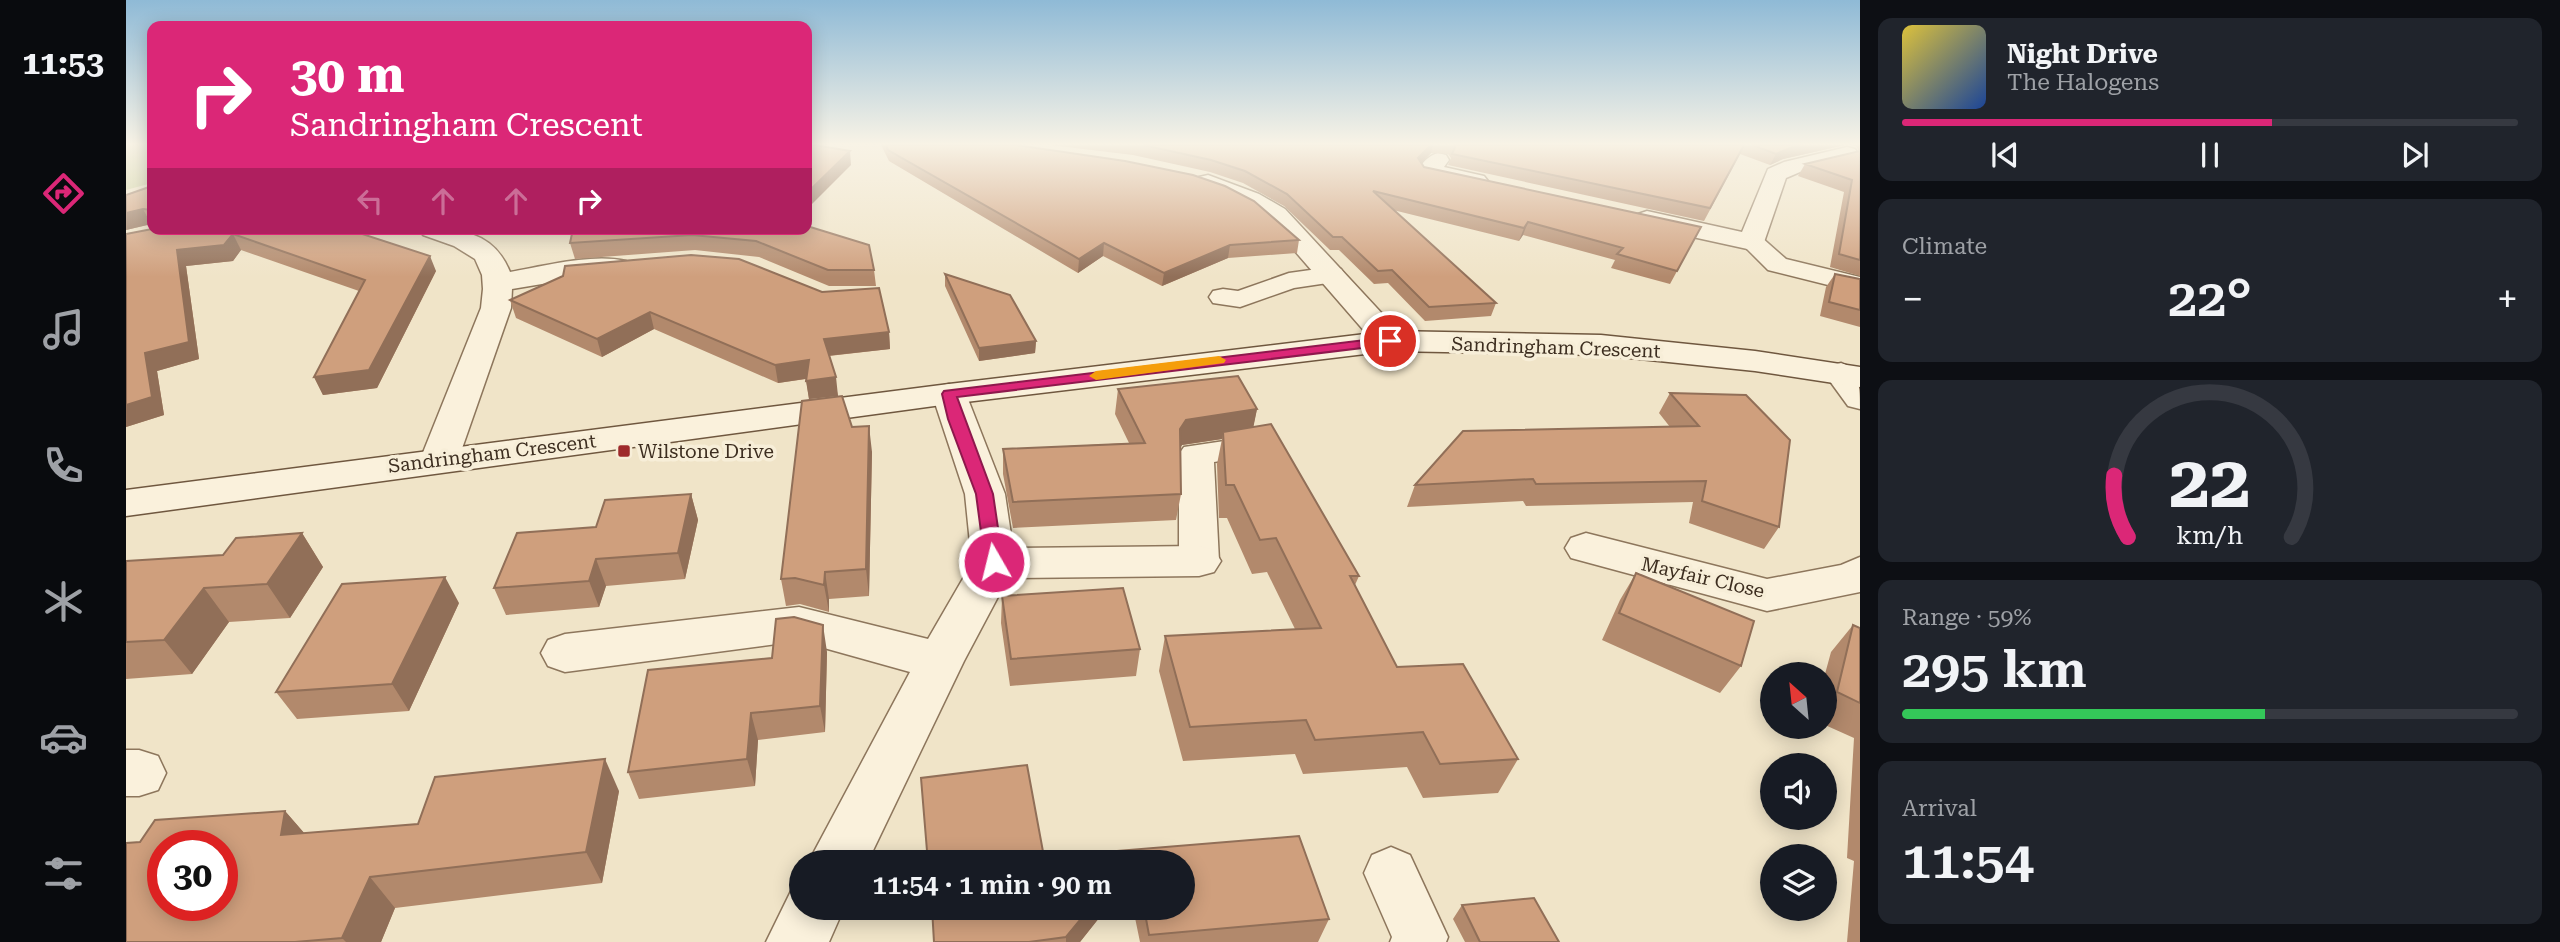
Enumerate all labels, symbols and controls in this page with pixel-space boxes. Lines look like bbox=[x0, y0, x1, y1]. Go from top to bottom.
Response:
text: Night Drive bbox=[2007, 39, 2158, 69]
text: 11:53 bbox=[22, 44, 104, 82]
text: 30 m bbox=[290, 47, 405, 104]
icon: right bbox=[175, 49, 266, 140]
text: The Halogens bbox=[2007, 69, 2159, 96]
text: Sandringham Crescent bbox=[290, 106, 643, 144]
icon: previous bbox=[1986, 136, 2024, 174]
icon: pause bbox=[2191, 136, 2229, 174]
icon: next bbox=[2396, 136, 2434, 174]
icon: directions bbox=[39, 169, 88, 218]
icon: left bbox=[351, 182, 389, 220]
icon: ahead bbox=[424, 182, 462, 220]
icon: ahead bbox=[497, 182, 535, 220]
icon: right bbox=[570, 182, 608, 220]
text: Climate bbox=[1902, 233, 1987, 260]
text: 22° bbox=[2168, 268, 2252, 329]
text: − bbox=[1902, 277, 1923, 321]
text: + bbox=[2497, 277, 2518, 321]
icon: music bbox=[39, 305, 88, 354]
pin bbox=[1360, 311, 1420, 371]
icon: arrive bbox=[1371, 322, 1409, 360]
street label: Sandringham Crescent bbox=[1451, 332, 1661, 363]
street label: Sandringham Crescent bbox=[387, 429, 597, 478]
place label: Wilstone Drive bbox=[638, 440, 774, 463]
text: 22 bbox=[2169, 440, 2251, 525]
icon: phone bbox=[39, 441, 88, 490]
marker: Wilstone Drive bbox=[616, 443, 632, 459]
text: km/h bbox=[2177, 521, 2243, 550]
position arrow bbox=[957, 525, 1031, 599]
street label: Mayfair Close bbox=[1639, 552, 1767, 603]
icon: climate bbox=[39, 577, 88, 626]
text: Range · 59% bbox=[1902, 604, 2031, 631]
text: 295 km bbox=[1902, 639, 2087, 700]
north arrow bbox=[1760, 662, 1838, 738]
map controls bbox=[1760, 662, 1837, 921]
icon: car bbox=[39, 713, 88, 762]
button: sound bbox=[1760, 753, 1837, 830]
text: Arrival bbox=[1902, 795, 1977, 822]
speed limit sign: 30 bbox=[147, 830, 238, 921]
text: 11:54 bbox=[1902, 830, 2034, 891]
button: layers bbox=[1760, 844, 1837, 921]
icon: filters bbox=[39, 849, 88, 898]
text: 11:54 · 1 min · 90 m bbox=[872, 870, 1112, 900]

